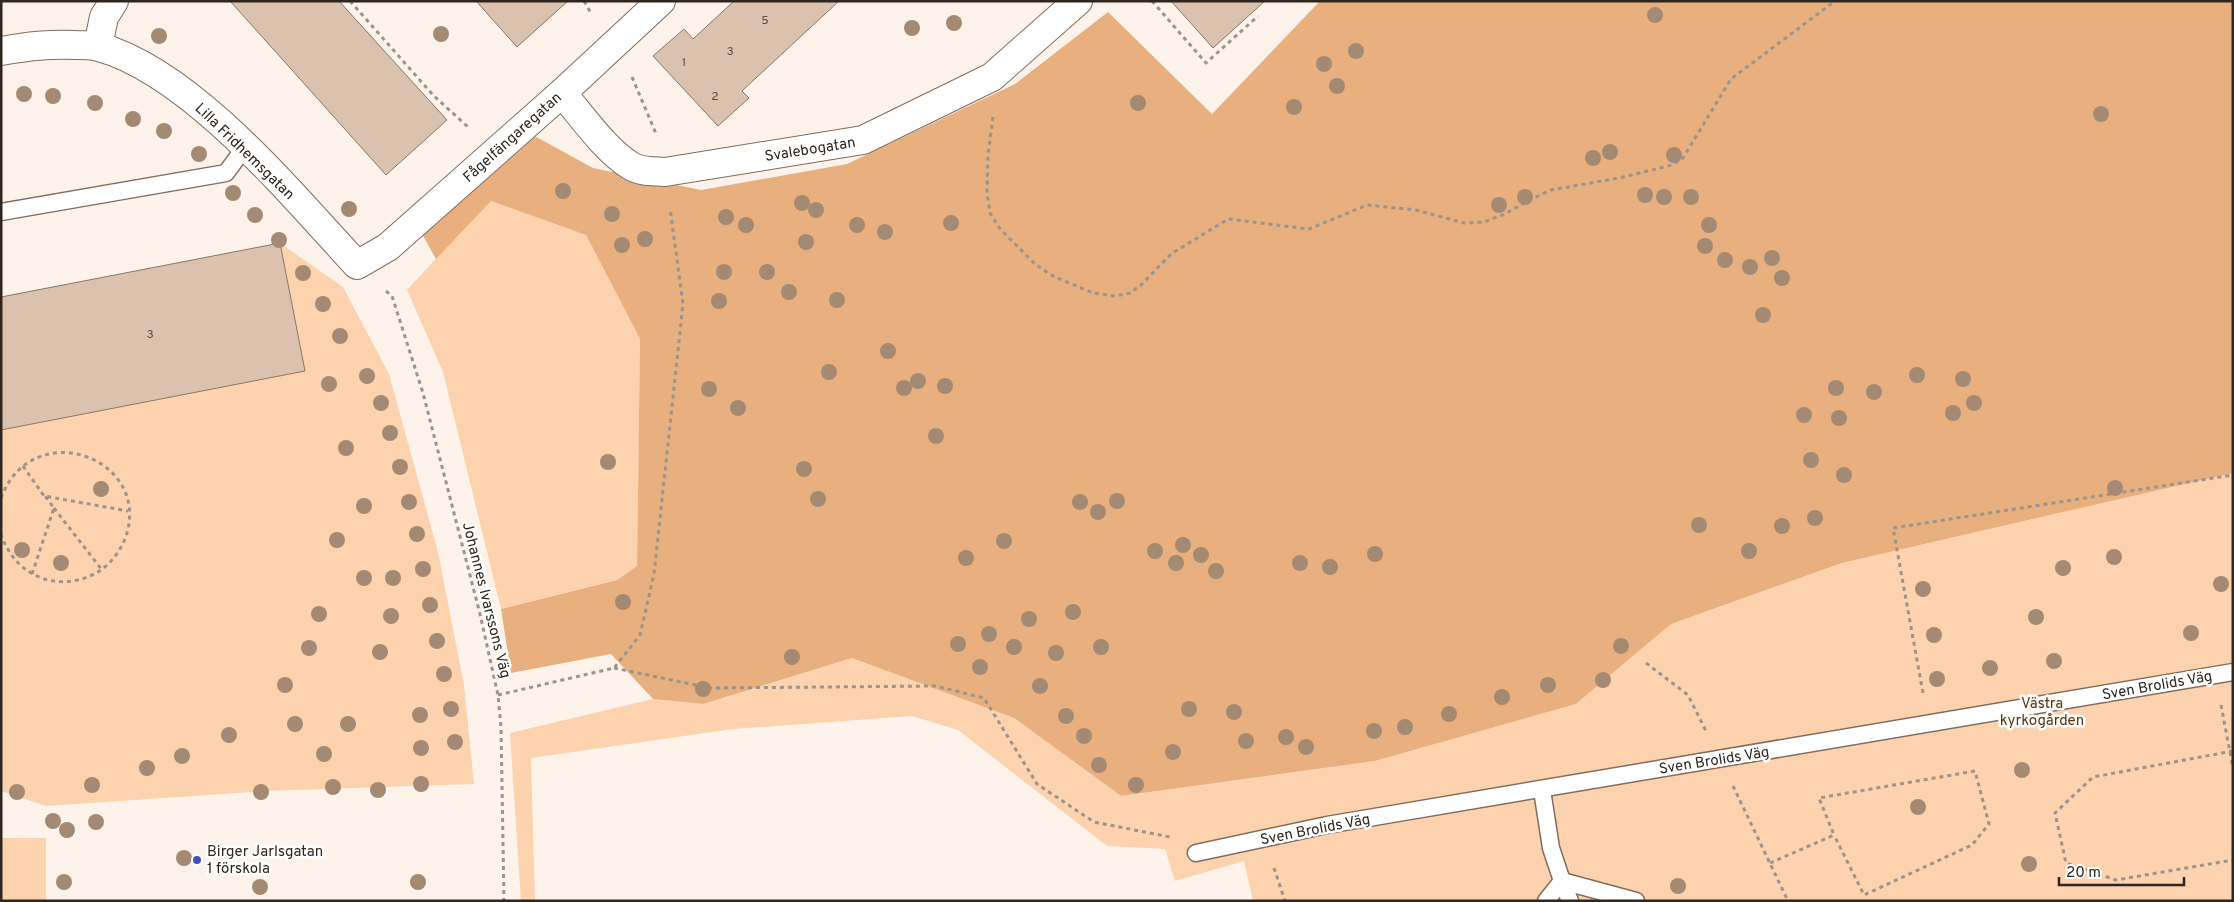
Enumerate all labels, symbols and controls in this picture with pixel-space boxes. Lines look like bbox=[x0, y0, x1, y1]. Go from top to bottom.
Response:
house number: 5 bbox=[761, 13, 769, 29]
house number: 3 bbox=[726, 44, 734, 60]
house number: 1 bbox=[682, 55, 686, 71]
street label: Fågelfängaregatan bbox=[460, 89, 566, 187]
house number: 2 bbox=[711, 89, 719, 105]
street label: Lilla Fridhemsgatan bbox=[190, 100, 298, 205]
street label: Svalebogatan bbox=[764, 134, 857, 167]
house number: 3 bbox=[146, 327, 154, 343]
street label: Johannes Ivarssons Väg bbox=[457, 520, 514, 680]
street label: Sven Brolids Väg bbox=[2101, 667, 2214, 706]
park label: Västra kyrkogården bbox=[2000, 695, 2084, 731]
street label: Sven Brolids Väg bbox=[1658, 743, 1771, 780]
street label: Sven Brolids Väg bbox=[1259, 811, 1372, 850]
place label: Birger Jarlsgatan 1 förskola bbox=[207, 843, 323, 879]
marker: Birger Jarlsgatan 1 förskola bbox=[191, 854, 203, 866]
scale bar bbox=[2059, 854, 2184, 886]
text: 20 m bbox=[2066, 864, 2101, 883]

